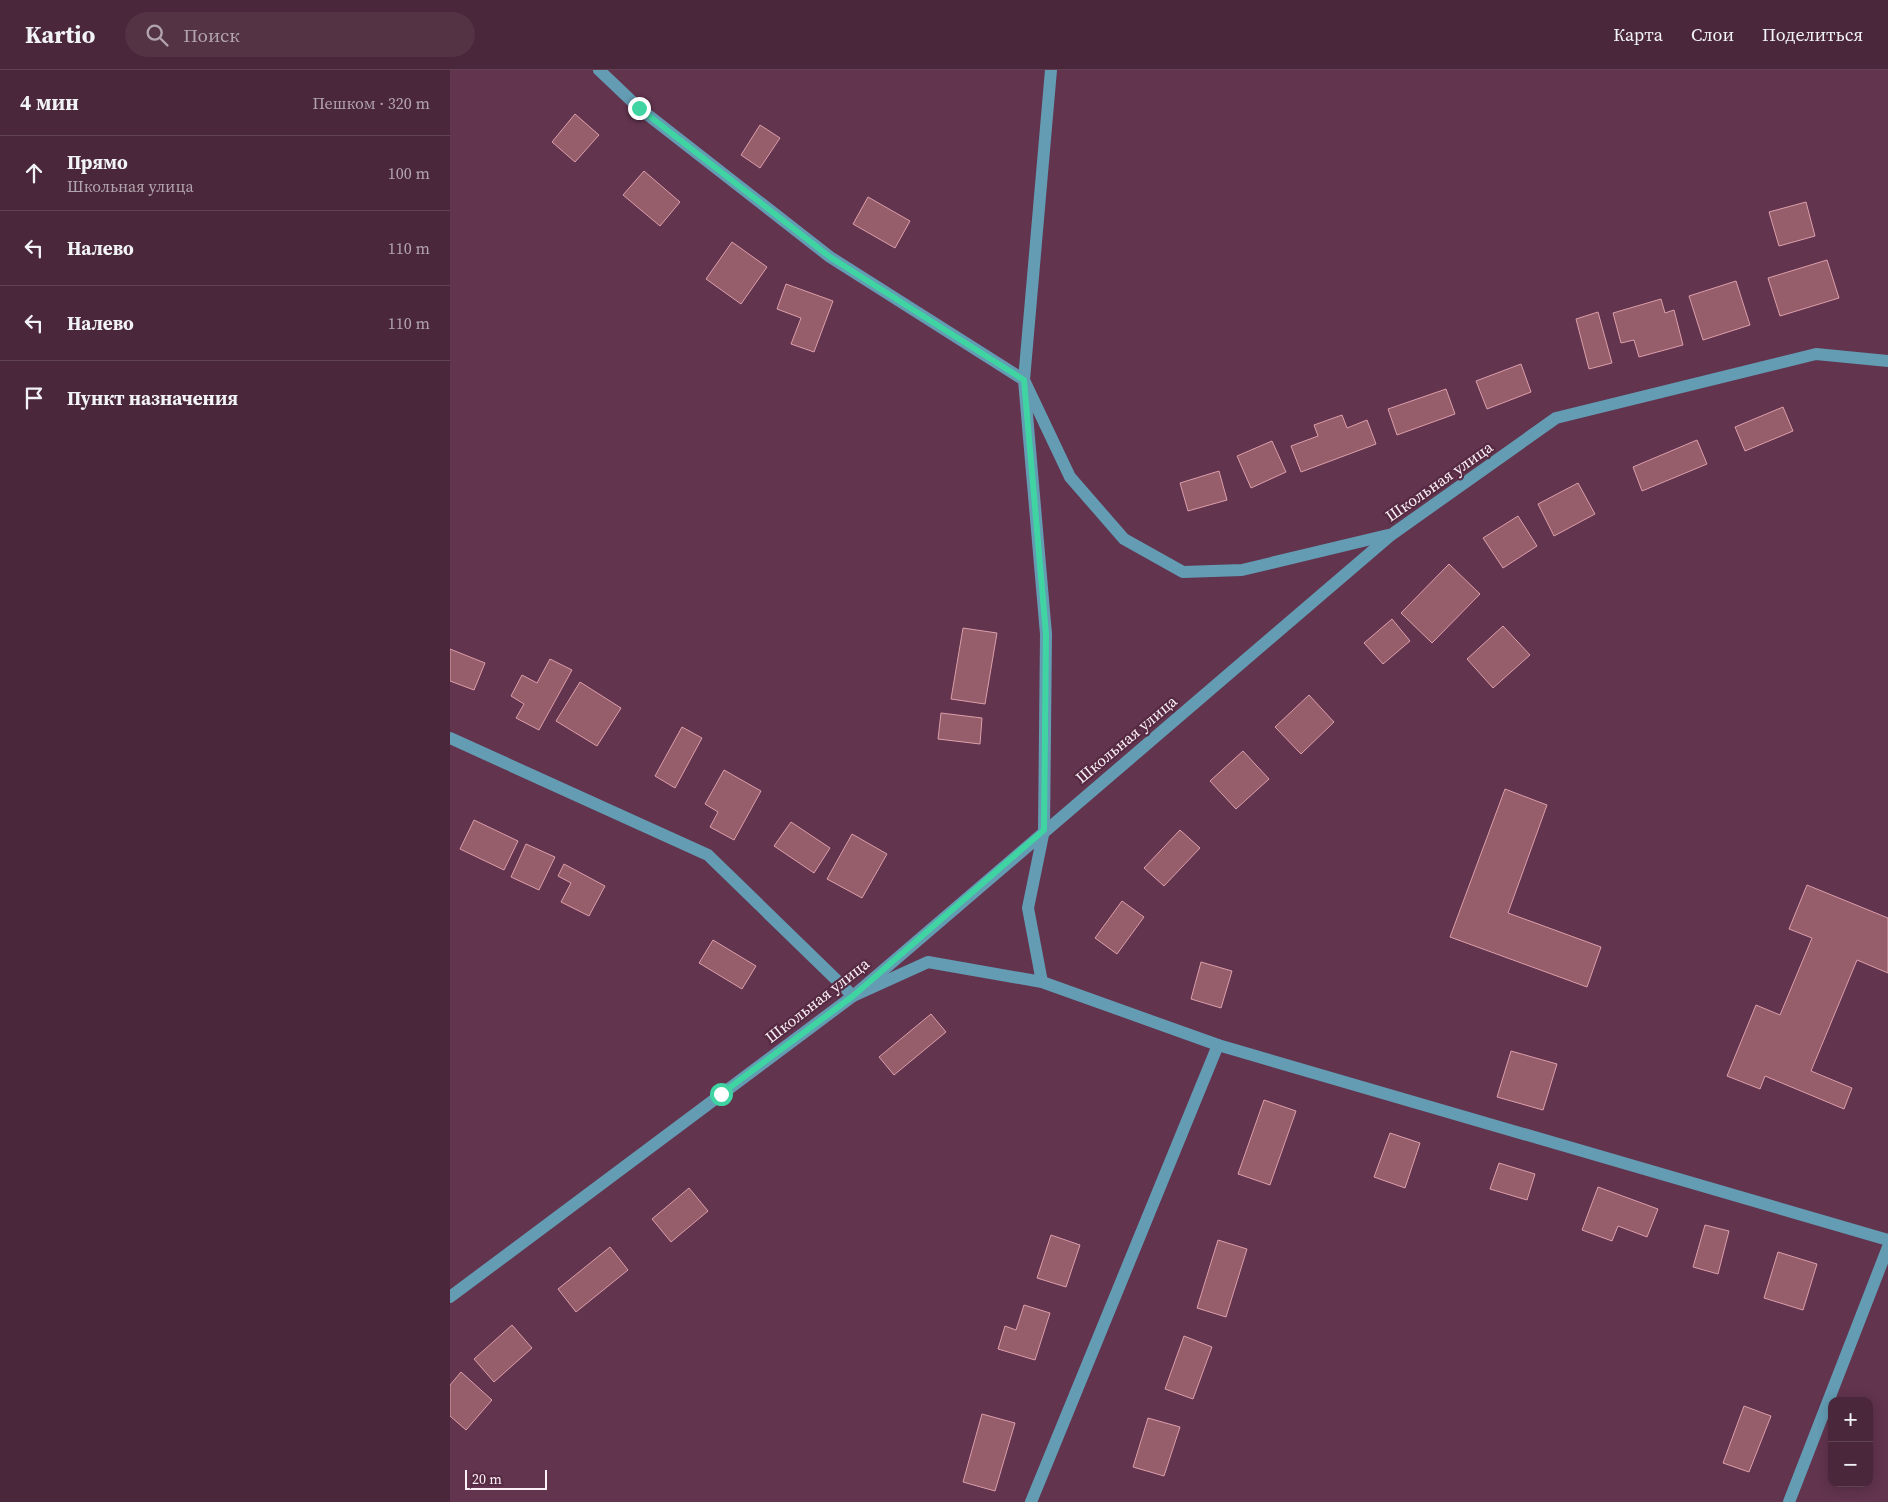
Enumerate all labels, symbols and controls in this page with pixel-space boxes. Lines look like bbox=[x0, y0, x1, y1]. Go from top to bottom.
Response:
search box bbox=[125, 12, 475, 57]
text: Kartio bbox=[25, 18, 95, 51]
icon: search bbox=[143, 21, 171, 49]
text: Поиск bbox=[183, 22, 240, 48]
text: Карта bbox=[1613, 22, 1663, 47]
text: Слои bbox=[1691, 22, 1734, 47]
text: Поделиться bbox=[1762, 22, 1863, 47]
text: 4 мин bbox=[20, 88, 79, 117]
text: Пешком · 320 m bbox=[312, 92, 430, 114]
route end bbox=[628, 97, 651, 120]
text: Прямо bbox=[67, 149, 128, 175]
icon: ahead bbox=[20, 159, 48, 187]
text: 100 m bbox=[388, 162, 430, 184]
text: Школьная улица bbox=[67, 175, 194, 197]
icon: left bbox=[20, 234, 48, 262]
text: Налево bbox=[67, 235, 134, 261]
text: 110 m bbox=[388, 237, 430, 259]
icon: left bbox=[20, 309, 48, 337]
text: Налево bbox=[67, 310, 134, 336]
text: 110 m bbox=[388, 312, 430, 334]
icon: arrive bbox=[20, 384, 48, 412]
text: Пункт назначения bbox=[67, 385, 238, 411]
street label: Школьная улица bbox=[1381, 435, 1498, 526]
street label: Школьная улица bbox=[1070, 689, 1182, 788]
street label: Школьная улица bbox=[760, 952, 874, 1048]
route start bbox=[710, 1083, 733, 1106]
map controls bbox=[1828, 1397, 1873, 1487]
button: + bbox=[1828, 1397, 1873, 1442]
button: − bbox=[1828, 1442, 1873, 1487]
scale bar bbox=[465, 1467, 548, 1490]
text: 20 m bbox=[472, 1469, 502, 1489]

